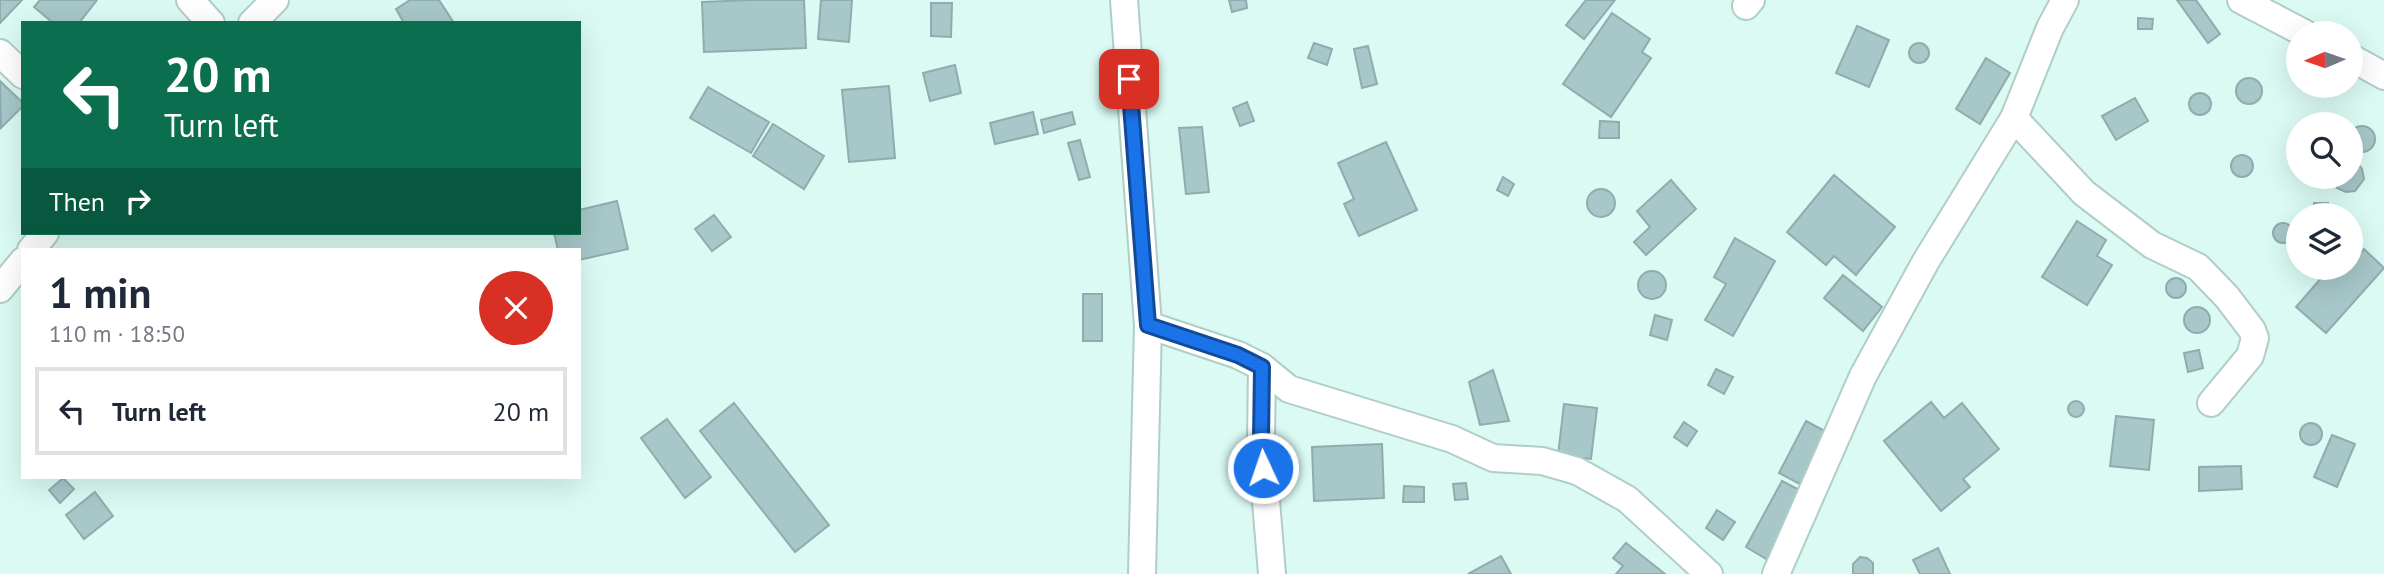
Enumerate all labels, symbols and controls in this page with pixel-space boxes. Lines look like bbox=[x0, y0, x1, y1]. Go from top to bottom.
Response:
north arrow bbox=[2286, 21, 2362, 98]
map controls bbox=[2286, 21, 2363, 280]
text: 20 m bbox=[164, 42, 271, 106]
icon: left bbox=[49, 49, 140, 140]
pin bbox=[1099, 49, 1159, 109]
icon: arrive bbox=[1110, 60, 1148, 98]
text: Turn left bbox=[164, 104, 279, 146]
button: search bbox=[2286, 112, 2363, 189]
icon: right bbox=[119, 182, 157, 220]
text: Then bbox=[49, 185, 105, 218]
button: layers bbox=[2286, 203, 2363, 280]
text: 1 min bbox=[49, 265, 151, 320]
button: close bbox=[479, 271, 553, 345]
text: 110 m · 18:50 bbox=[49, 319, 185, 348]
icon: left bbox=[53, 392, 91, 430]
text: Turn left bbox=[112, 395, 206, 428]
text: 20 m bbox=[493, 395, 549, 428]
position arrow bbox=[1226, 431, 1300, 505]

